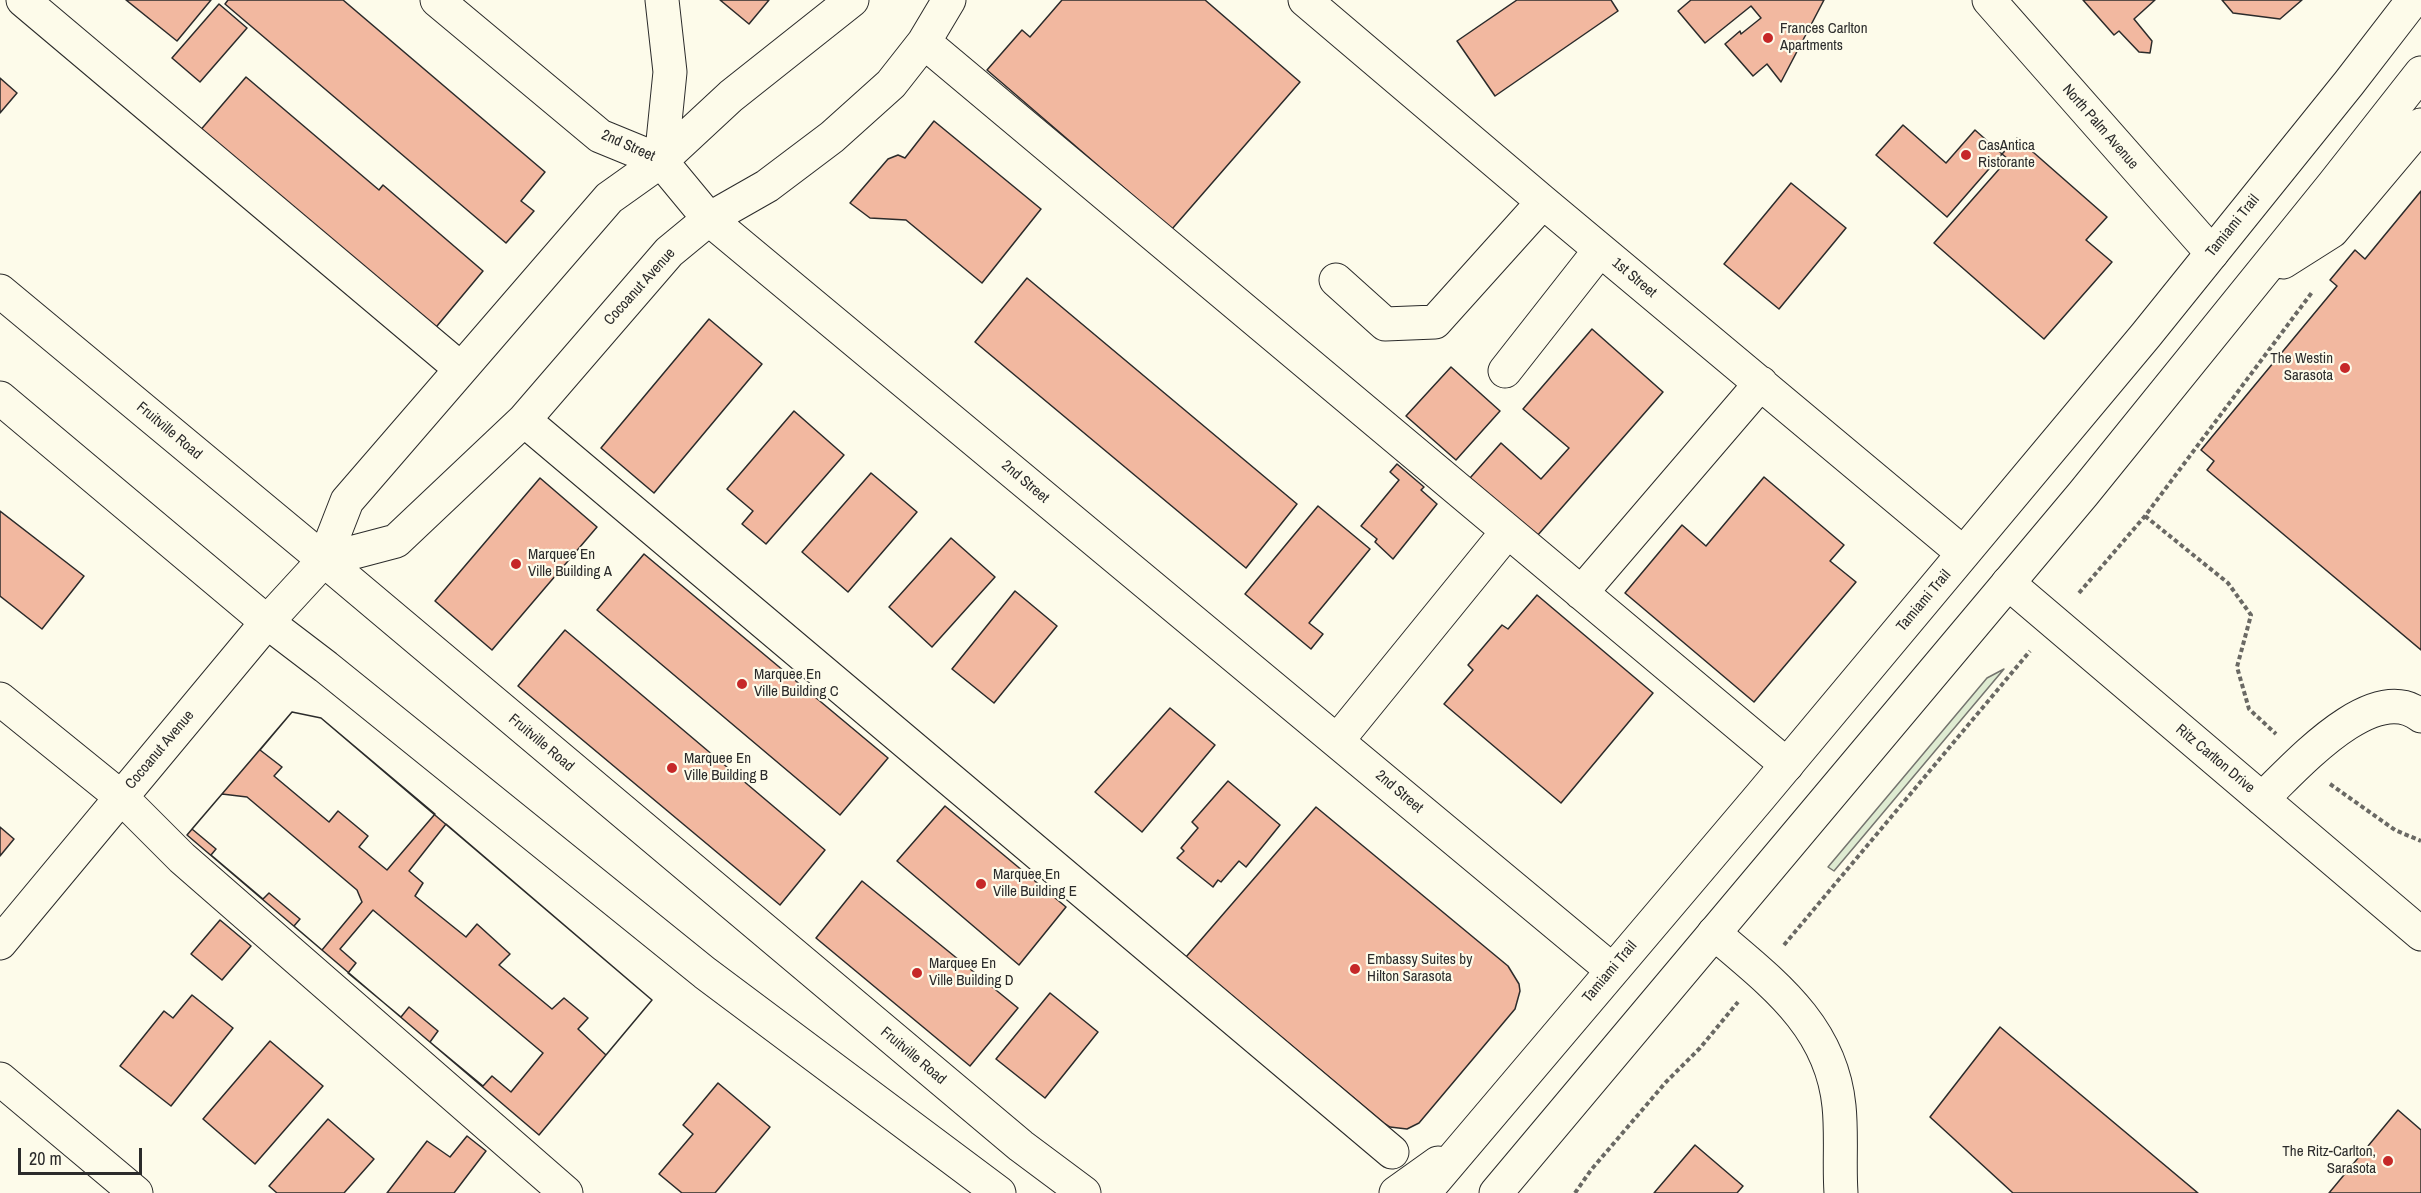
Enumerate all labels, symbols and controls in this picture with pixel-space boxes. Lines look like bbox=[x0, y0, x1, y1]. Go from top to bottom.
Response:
place label: Frances Carlton Apartments bbox=[1780, 20, 1867, 55]
marker: Frances Carlton Apartments bbox=[1761, 31, 1775, 45]
street label: North Palm Avenue bbox=[2058, 81, 2142, 173]
street label: 2nd Street bbox=[598, 126, 658, 166]
place label: CasAntica Ristorante bbox=[1978, 137, 2035, 172]
marker: CasAntica Ristorante bbox=[1959, 148, 1973, 162]
street label: Tamiami Trail bbox=[2202, 191, 2264, 261]
street label: Cocoanut Avenue bbox=[601, 245, 679, 329]
street label: 1st Street bbox=[1608, 254, 1660, 302]
place label: The Westin Sarasota bbox=[2270, 350, 2333, 385]
marker: The Westin Sarasota bbox=[2338, 361, 2352, 375]
street label: Fruitville Road bbox=[133, 398, 205, 464]
street label: 2nd Street bbox=[997, 457, 1053, 507]
place label: Marquee En Ville Building A bbox=[528, 546, 612, 581]
marker: Marquee En Ville Building A bbox=[509, 557, 523, 571]
street label: Tamiami Trail bbox=[1893, 566, 1955, 636]
place label: Marquee En Ville Building C bbox=[754, 666, 839, 701]
marker: Marquee En Ville Building C bbox=[735, 677, 749, 691]
street label: Cocoanut Avenue bbox=[122, 707, 198, 793]
street label: Fruitville Road bbox=[505, 710, 577, 776]
street label: Ritz Carlton Drive bbox=[2172, 721, 2258, 797]
place label: Marquee En Ville Building B bbox=[684, 750, 768, 785]
marker: Marquee En Ville Building B bbox=[665, 761, 679, 775]
street label: 2nd Street bbox=[1371, 767, 1427, 817]
place label: Marquee En Ville Building E bbox=[993, 866, 1077, 901]
marker: Marquee En Ville Building E bbox=[974, 877, 988, 891]
street label: Tamiami Trail bbox=[1579, 937, 1641, 1007]
place label: Embassy Suites by Hilton Sarasota bbox=[1367, 951, 1472, 986]
place label: Marquee En Ville Building D bbox=[929, 955, 1014, 990]
marker: Embassy Suites by Hilton Sarasota bbox=[1348, 962, 1362, 976]
marker: Marquee En Ville Building D bbox=[910, 966, 924, 980]
street label: Fruitville Road bbox=[877, 1023, 949, 1089]
scale bar bbox=[21, 1136, 146, 1174]
place label: The Ritz-Carlton, Sarasota bbox=[2282, 1143, 2376, 1178]
text: 20 m bbox=[29, 1146, 62, 1171]
marker: The Ritz-Carlton, Sarasota bbox=[2381, 1154, 2395, 1168]

